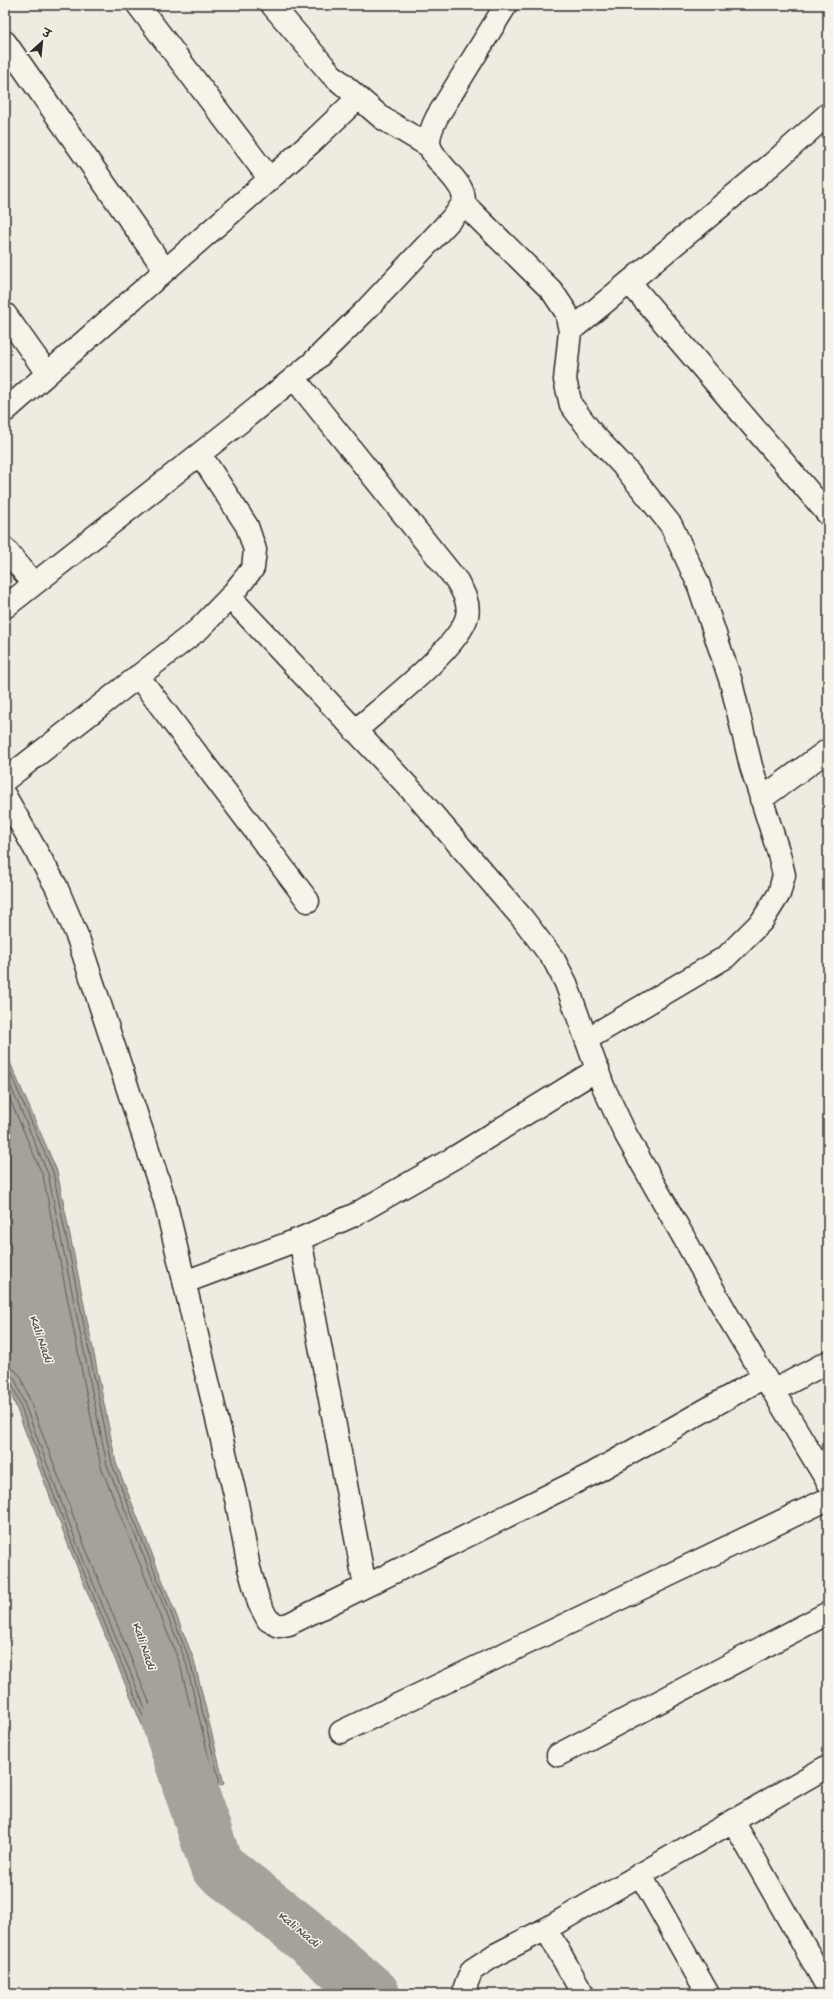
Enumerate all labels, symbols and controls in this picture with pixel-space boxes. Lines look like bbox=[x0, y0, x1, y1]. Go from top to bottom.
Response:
north arrow bbox=[22, 22, 62, 62]
text: उ bbox=[39, 27, 54, 43]
water label: Kali Nadi bbox=[25, 1313, 56, 1367]
water label: Kali Nadi bbox=[128, 1620, 159, 1674]
water label: Kali Nadi bbox=[274, 1909, 324, 1953]

